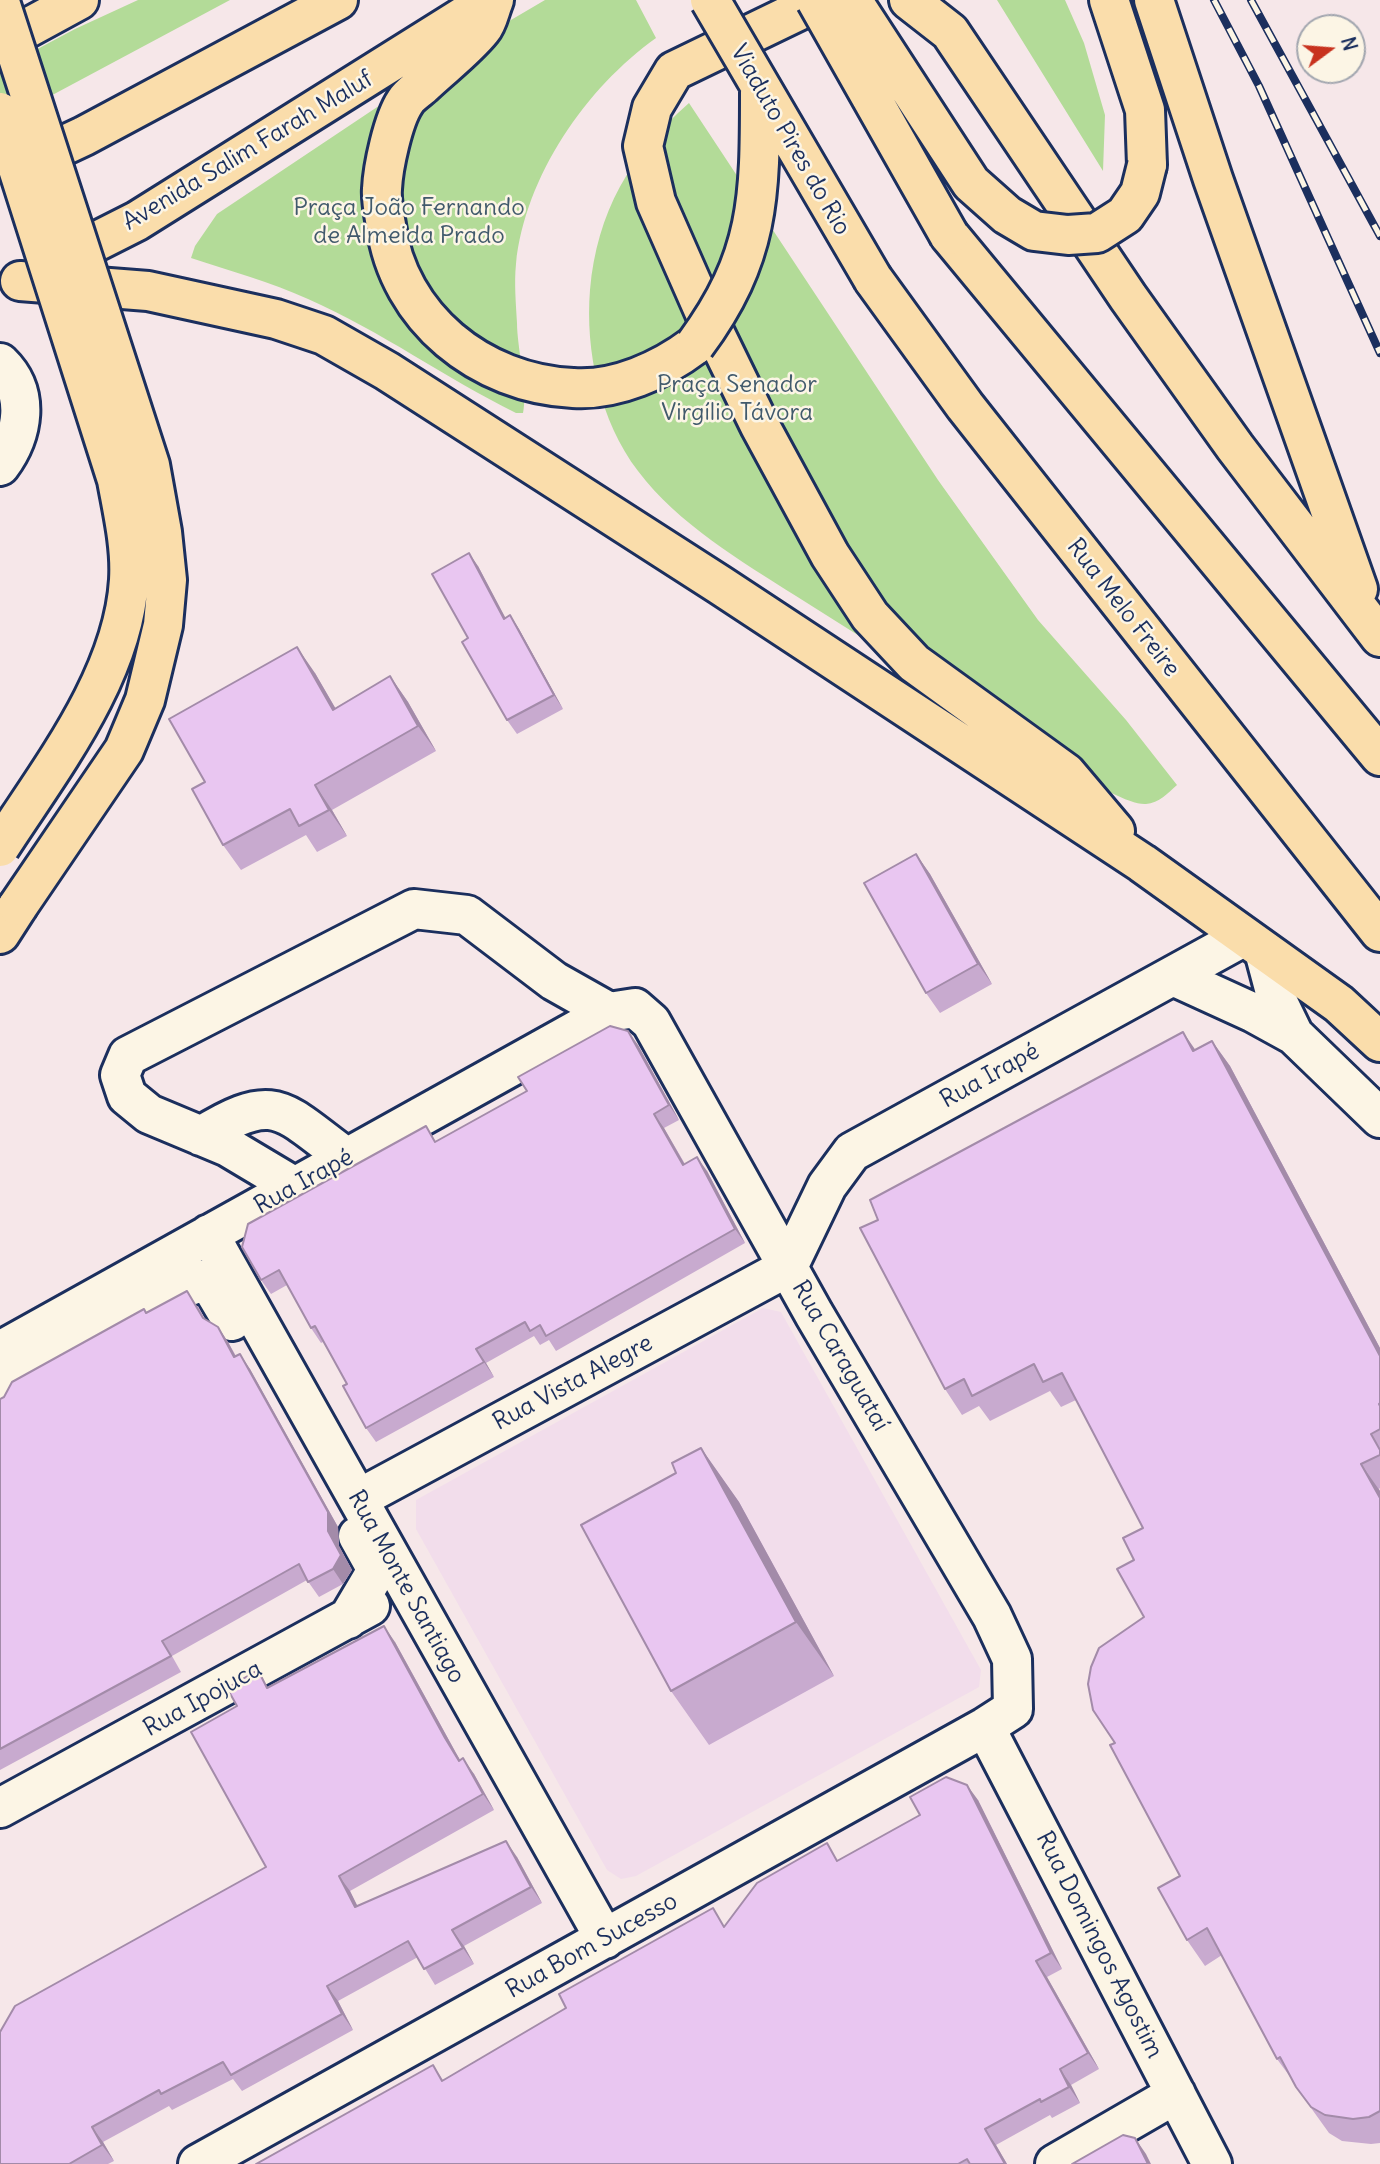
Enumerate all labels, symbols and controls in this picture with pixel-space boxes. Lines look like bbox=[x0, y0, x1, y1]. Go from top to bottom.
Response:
north arrow bbox=[1296, 14, 1366, 84]
text: N bbox=[1336, 34, 1363, 53]
street label: Viaduto Pires do Rio bbox=[724, 40, 856, 240]
street label: Avenida Salim Farah Maluf bbox=[118, 65, 378, 237]
park label: Praça João Fernando de Almeida Prado bbox=[293, 194, 525, 250]
park label: Praça Senador Virgílio Távora bbox=[657, 371, 817, 427]
street label: Rua Melo Freire bbox=[1060, 533, 1186, 683]
street label: Rua Irapé bbox=[936, 1037, 1044, 1115]
street label: Rua Irapé bbox=[250, 1143, 358, 1221]
street label: Rua Caraguataí bbox=[785, 1276, 895, 1436]
street label: Rua Vista Alegre bbox=[488, 1329, 658, 1437]
street label: Rua Monte Santiago bbox=[341, 1486, 471, 1688]
street label: Rua Ipojuca bbox=[139, 1655, 267, 1743]
street label: Rua Domingos Agostim bbox=[1029, 1827, 1169, 2063]
street label: Rua Bom Sucesso bbox=[501, 1887, 683, 2005]

